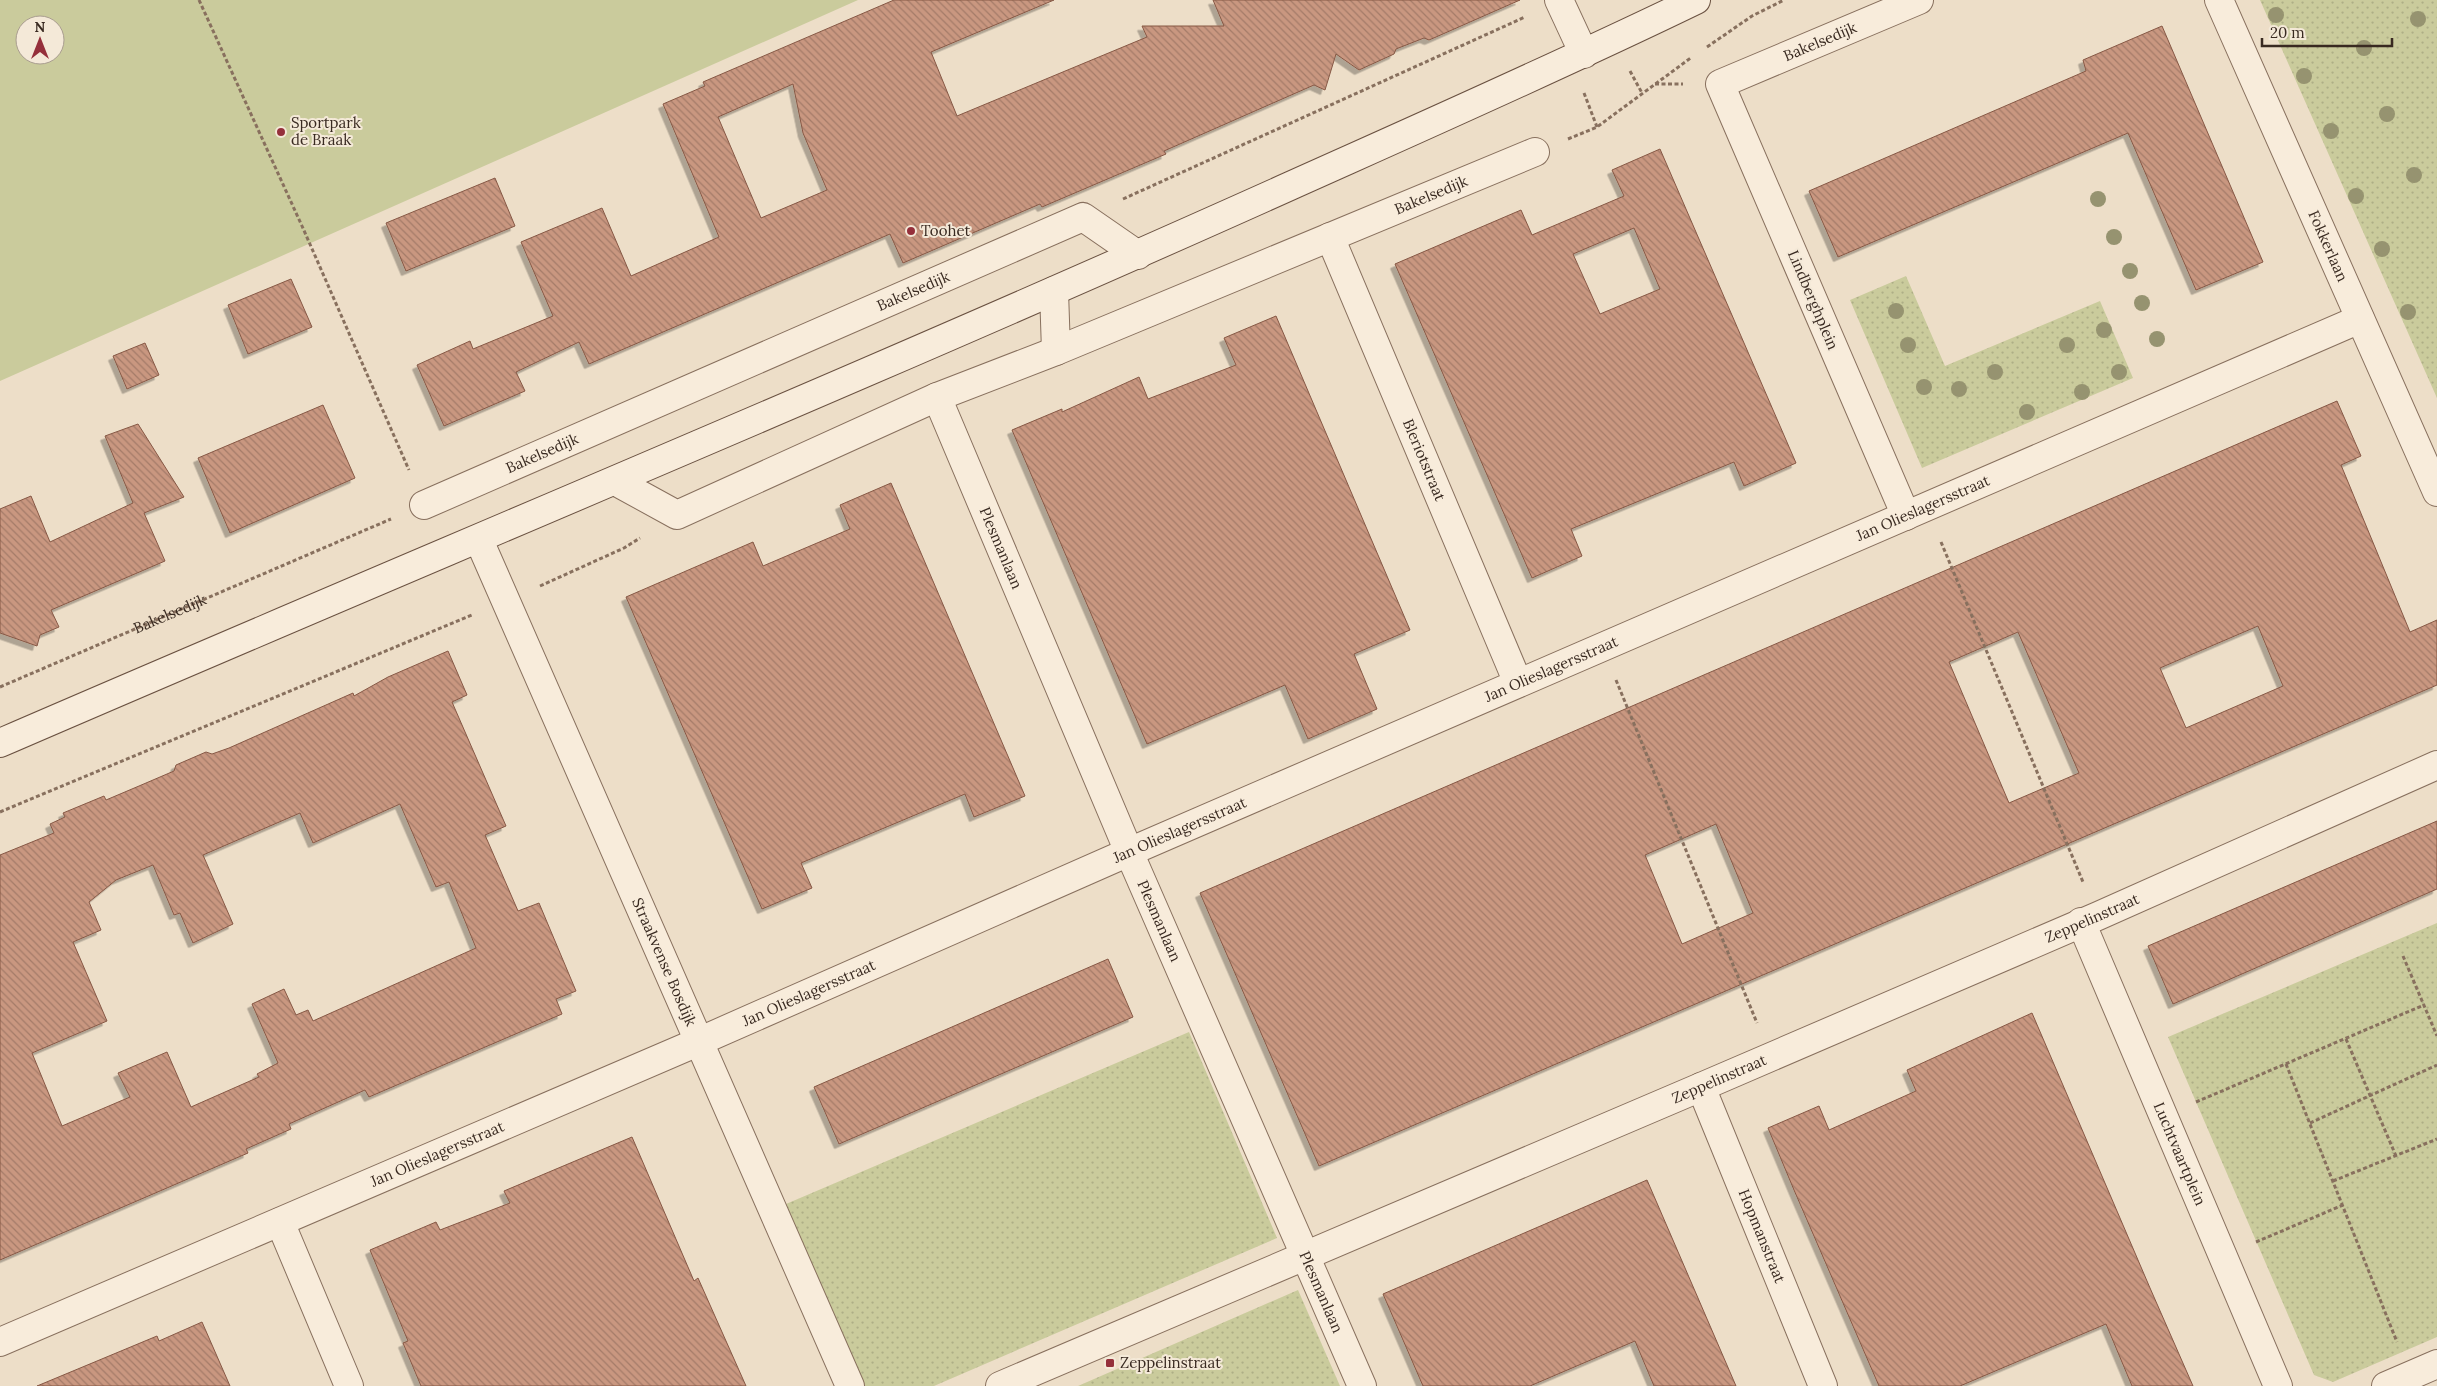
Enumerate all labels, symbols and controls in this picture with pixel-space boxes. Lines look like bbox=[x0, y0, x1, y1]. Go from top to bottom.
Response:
north arrow bbox=[15, 15, 65, 65]
scale bar bbox=[2262, 15, 2392, 47]
street label: Bakelsedijk bbox=[1781, 17, 1859, 65]
text: N bbox=[35, 18, 46, 36]
text: 20 m bbox=[2270, 23, 2305, 42]
place label: Sportpark de Braak bbox=[291, 113, 361, 149]
marker: Sportpark de Braak bbox=[275, 126, 287, 138]
street label: Bakelsedijk bbox=[1391, 171, 1470, 218]
street label: Fokkerlaan bbox=[2304, 207, 2353, 284]
place label: Toohet bbox=[921, 221, 970, 240]
marker: Toohet bbox=[905, 225, 917, 237]
street label: Lindberghplein bbox=[1784, 247, 1843, 352]
street label: Bakelsedijk bbox=[874, 266, 952, 315]
street label: Bleriotstraat bbox=[1399, 416, 1450, 504]
street label: Bakelsedijk bbox=[503, 429, 581, 477]
street label: Jan Olieslagersstraat bbox=[1852, 470, 1993, 545]
street label: Plesmanlaan bbox=[976, 504, 1027, 592]
street label: Bakelsedijk bbox=[130, 589, 209, 638]
street label: Jan Olieslagersstraat bbox=[1481, 631, 1621, 706]
street label: Jan Olieslagersstraat bbox=[1109, 792, 1249, 867]
street label: Plesmanlaan bbox=[1133, 877, 1186, 964]
street label: Zeppelinstraat bbox=[2042, 889, 2142, 947]
street label: Straakvense Bosdijk bbox=[628, 895, 701, 1029]
street label: Jan Olieslagersstraat bbox=[738, 955, 878, 1031]
street label: Zeppelinstraat bbox=[1669, 1050, 1769, 1107]
street label: Luchtvaartplein bbox=[2150, 1099, 2210, 1208]
street label: Jan Olieslagersstraat bbox=[367, 1116, 507, 1191]
street label: Hopmanstraat bbox=[1735, 1186, 1790, 1286]
street label: Plesmanlaan bbox=[1295, 1248, 1348, 1336]
place label: Zeppelinstraat bbox=[1120, 1353, 1221, 1372]
marker: Zeppelinstraat bbox=[1104, 1357, 1116, 1369]

